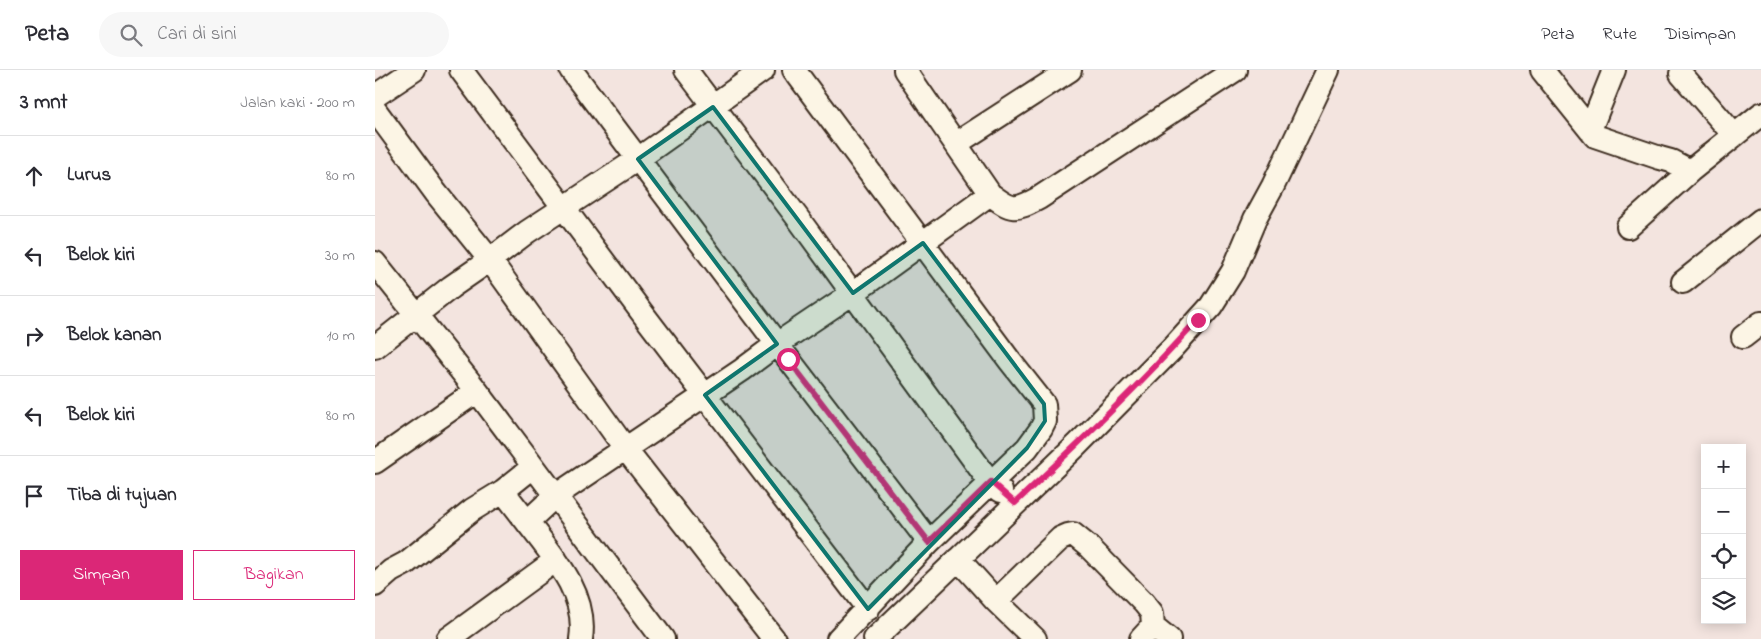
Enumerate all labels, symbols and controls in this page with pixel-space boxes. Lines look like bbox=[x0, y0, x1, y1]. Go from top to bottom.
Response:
search box bbox=[99, 12, 449, 57]
text: Peta bbox=[25, 17, 69, 52]
icon: search bbox=[117, 21, 145, 49]
text: Cari di sini bbox=[157, 21, 237, 48]
text: Peta bbox=[1541, 22, 1574, 48]
text: Rute bbox=[1602, 22, 1637, 48]
text: Disimpan bbox=[1665, 22, 1736, 48]
text: 3 mnt bbox=[20, 88, 68, 118]
text: Jalan kaki · 200 m bbox=[240, 91, 355, 115]
icon: ahead bbox=[20, 162, 48, 190]
text: Lurus bbox=[67, 162, 111, 189]
text: 80 m bbox=[326, 164, 355, 188]
icon: left bbox=[20, 242, 48, 270]
text: Belok kiri bbox=[67, 242, 135, 269]
text: 30 m bbox=[325, 244, 355, 268]
route end bbox=[1187, 309, 1210, 332]
icon: right bbox=[20, 322, 48, 350]
text: Belok kanan bbox=[67, 322, 161, 349]
text: 10 m bbox=[327, 324, 355, 348]
route start bbox=[777, 348, 800, 371]
icon: left bbox=[20, 402, 48, 430]
text: Belok kiri bbox=[67, 402, 135, 429]
text: 80 m bbox=[326, 404, 355, 428]
map controls bbox=[1701, 444, 1746, 624]
button: + bbox=[1701, 444, 1746, 489]
icon: arrive bbox=[20, 482, 48, 510]
text: Tiba di tujuan bbox=[67, 482, 177, 509]
button: − bbox=[1701, 489, 1746, 534]
button: locate bbox=[1701, 534, 1746, 579]
button: Simpan bbox=[20, 550, 183, 600]
button: Bagikan bbox=[193, 550, 355, 600]
button: layers bbox=[1701, 579, 1746, 624]

